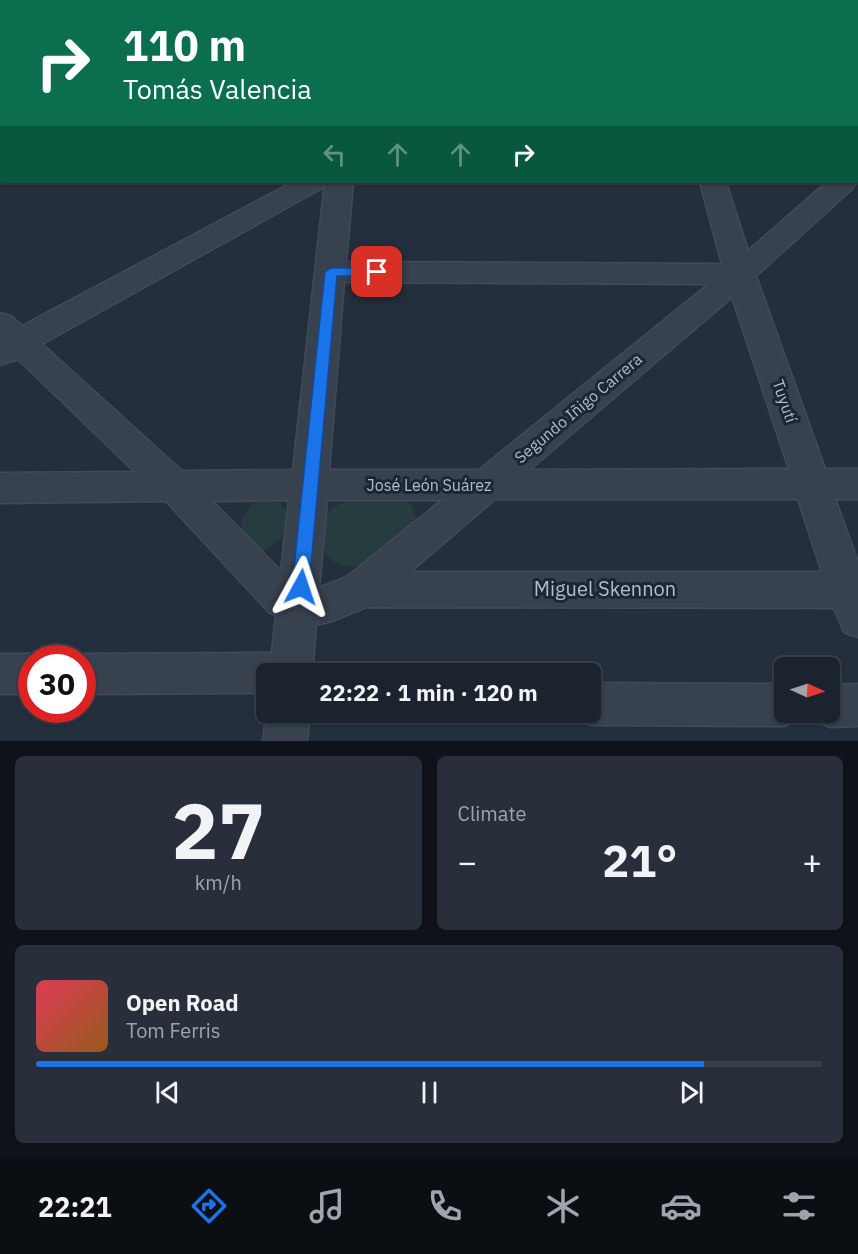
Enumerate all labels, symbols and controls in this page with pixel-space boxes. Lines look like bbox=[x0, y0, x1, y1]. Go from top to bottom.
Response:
text: 110 m bbox=[123, 18, 246, 73]
icon: right bbox=[24, 24, 102, 102]
text: Tomás Valencia bbox=[123, 71, 312, 106]
icon: left bbox=[318, 138, 351, 171]
icon: ahead bbox=[381, 138, 414, 171]
icon: ahead bbox=[444, 138, 477, 171]
icon: right bbox=[507, 138, 540, 171]
pin bbox=[351, 246, 402, 297]
icon: arrive bbox=[360, 255, 393, 288]
street label: Segundo Iñigo Carrera bbox=[510, 348, 646, 467]
street label: Tuyutí bbox=[768, 377, 802, 425]
street label: José León Suárez bbox=[367, 475, 491, 495]
position arrow bbox=[269, 555, 333, 619]
street label: Miguel Skennon bbox=[534, 575, 676, 602]
speed limit sign: 30 bbox=[18, 645, 96, 723]
north arrow bbox=[774, 657, 840, 723]
map controls bbox=[774, 657, 840, 723]
text: 22:22 · 1 min · 120 m bbox=[319, 678, 538, 707]
text: 27 bbox=[171, 779, 265, 880]
text: Climate bbox=[458, 800, 526, 827]
text: 21° bbox=[602, 831, 677, 889]
text: − bbox=[458, 840, 477, 883]
text: + bbox=[802, 840, 822, 883]
text: km/h bbox=[195, 869, 242, 896]
text: Open Road bbox=[126, 988, 239, 1017]
text: Tom Ferris bbox=[126, 1017, 221, 1044]
icon: previous bbox=[151, 1076, 184, 1109]
icon: pause bbox=[413, 1076, 446, 1109]
icon: next bbox=[675, 1076, 708, 1109]
icon: directions bbox=[188, 1185, 230, 1227]
icon: music bbox=[306, 1185, 348, 1227]
icon: phone bbox=[424, 1185, 466, 1227]
icon: climate bbox=[542, 1185, 584, 1227]
icon: car bbox=[660, 1185, 702, 1227]
icon: filters bbox=[778, 1185, 820, 1227]
text: 22:21 bbox=[38, 1189, 112, 1224]

